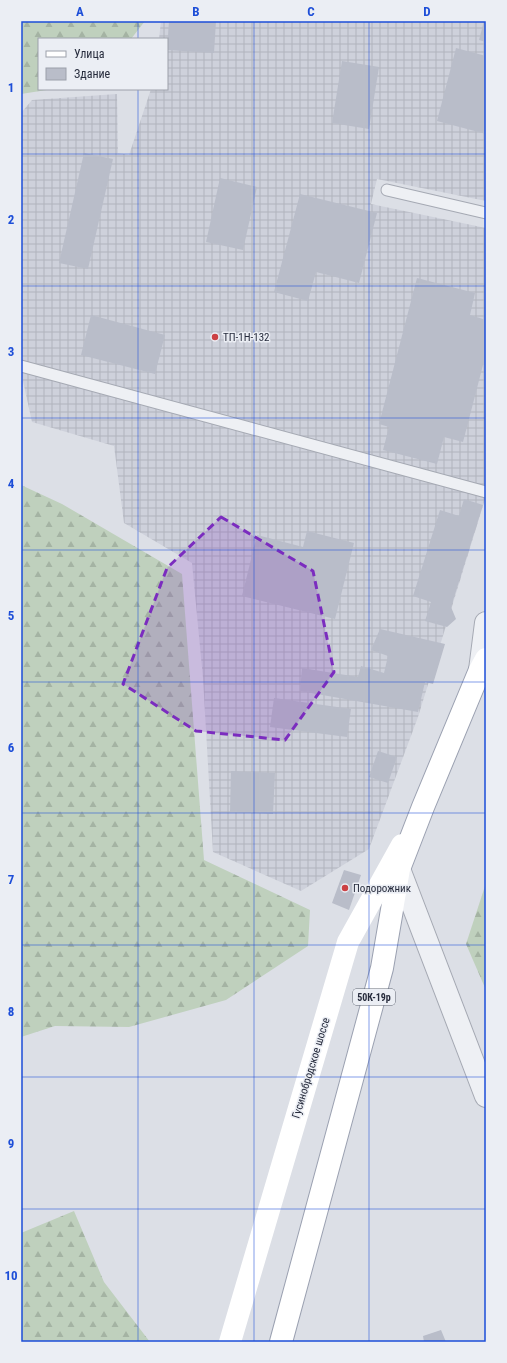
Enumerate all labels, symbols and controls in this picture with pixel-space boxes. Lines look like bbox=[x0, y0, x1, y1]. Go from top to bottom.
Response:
text: A bbox=[76, 4, 84, 19]
text: B bbox=[192, 4, 200, 19]
text: C bbox=[307, 4, 315, 19]
text: D bbox=[423, 4, 431, 19]
legend bbox=[38, 38, 168, 90]
text: Улица bbox=[74, 47, 105, 61]
text: Здание bbox=[74, 67, 111, 81]
text: 1 bbox=[8, 80, 14, 95]
text: 2 bbox=[8, 212, 15, 227]
place label: ТП-1Н-132 bbox=[223, 331, 270, 344]
marker: ТП-1Н-132 bbox=[210, 332, 220, 342]
text: 3 bbox=[8, 344, 14, 359]
text: 4 bbox=[8, 476, 15, 491]
text: 5 bbox=[8, 608, 15, 623]
text: 6 bbox=[8, 740, 15, 755]
text: 7 bbox=[8, 872, 15, 887]
place label: Подорожник bbox=[353, 882, 412, 895]
marker: Подорожник bbox=[340, 883, 350, 893]
road number: 50К-19р bbox=[353, 989, 395, 1005]
text: 8 bbox=[8, 1004, 14, 1019]
street label: Гусинобродское шоссе bbox=[289, 1016, 333, 1120]
text: 9 bbox=[8, 1136, 14, 1151]
text: 10 bbox=[4, 1268, 18, 1283]

